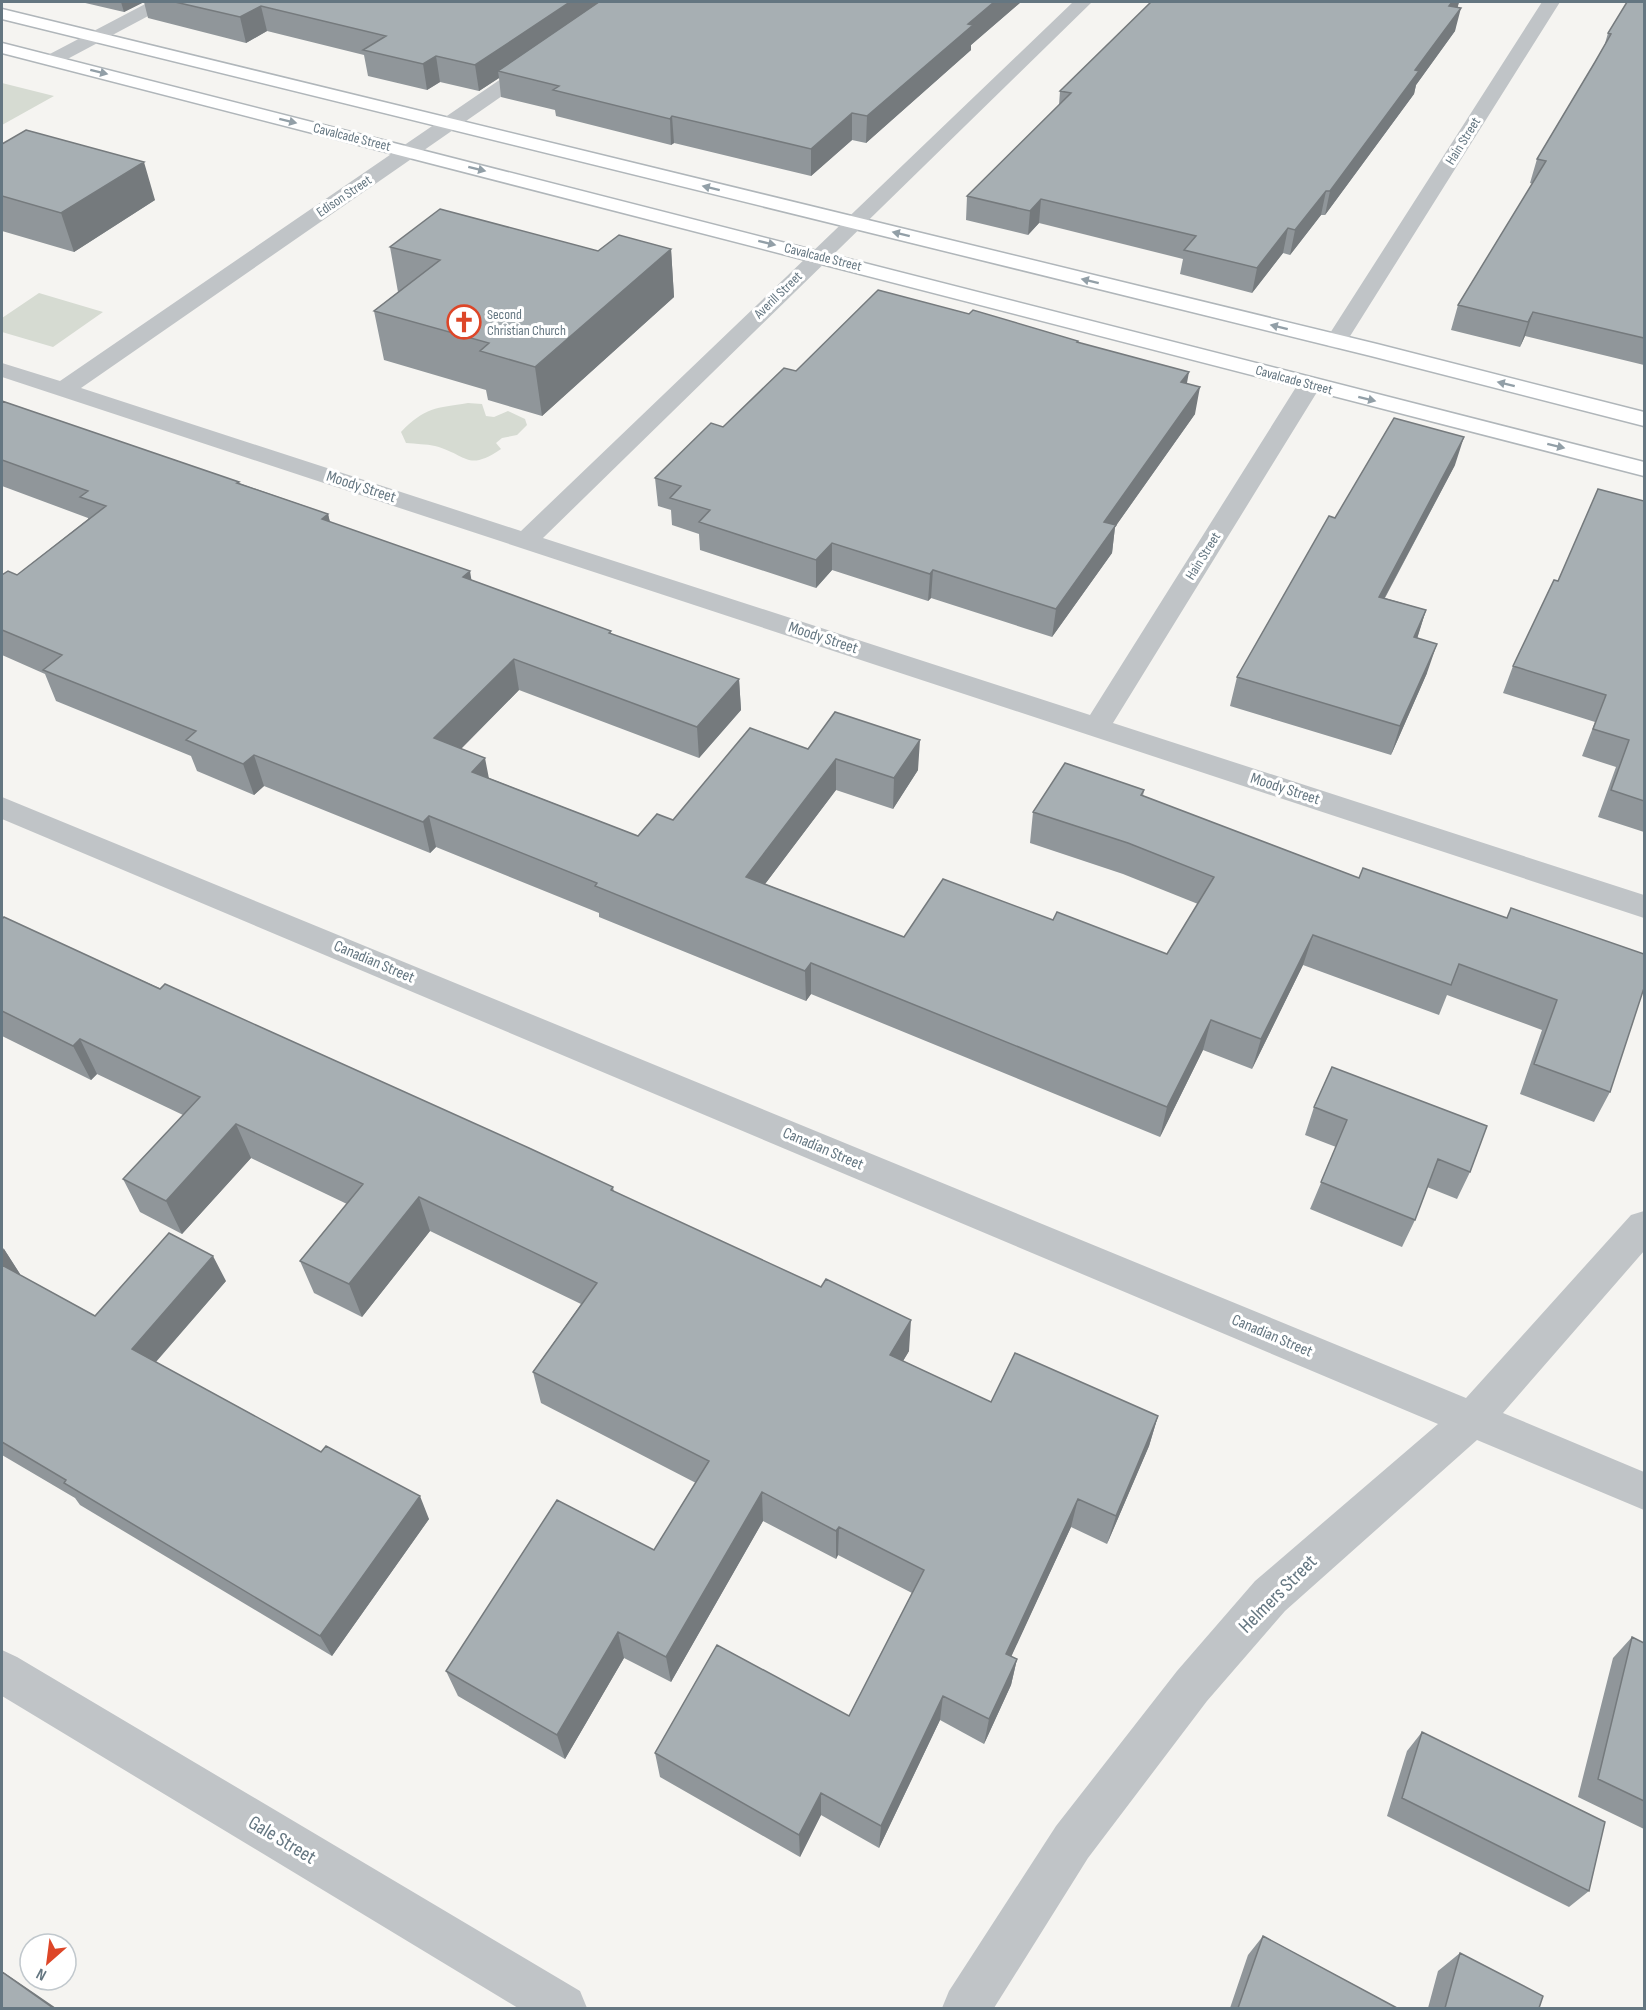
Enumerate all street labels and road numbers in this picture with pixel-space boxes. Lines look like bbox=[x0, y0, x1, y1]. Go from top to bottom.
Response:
street label: Hain Street bbox=[1442, 114, 1484, 168]
street label: Cavalcade Street bbox=[312, 119, 392, 155]
street label: Edison Street bbox=[313, 171, 375, 221]
street label: Cavalcade Street bbox=[783, 239, 863, 275]
street label: Averill Street bbox=[750, 268, 806, 323]
street label: Cavalcade Street bbox=[1254, 362, 1334, 398]
street label: Moody Street bbox=[324, 467, 398, 507]
street label: Hain Street bbox=[1182, 529, 1224, 583]
street label: Moody Street bbox=[786, 618, 860, 658]
street label: Moody Street bbox=[1248, 769, 1322, 809]
street label: Canadian Street bbox=[331, 937, 417, 988]
street label: Canadian Street bbox=[780, 1124, 866, 1175]
street label: Canadian Street bbox=[1229, 1311, 1315, 1362]
street label: Helmers Street bbox=[1234, 1550, 1322, 1638]
street label: Gale Street bbox=[244, 1810, 320, 1870]

